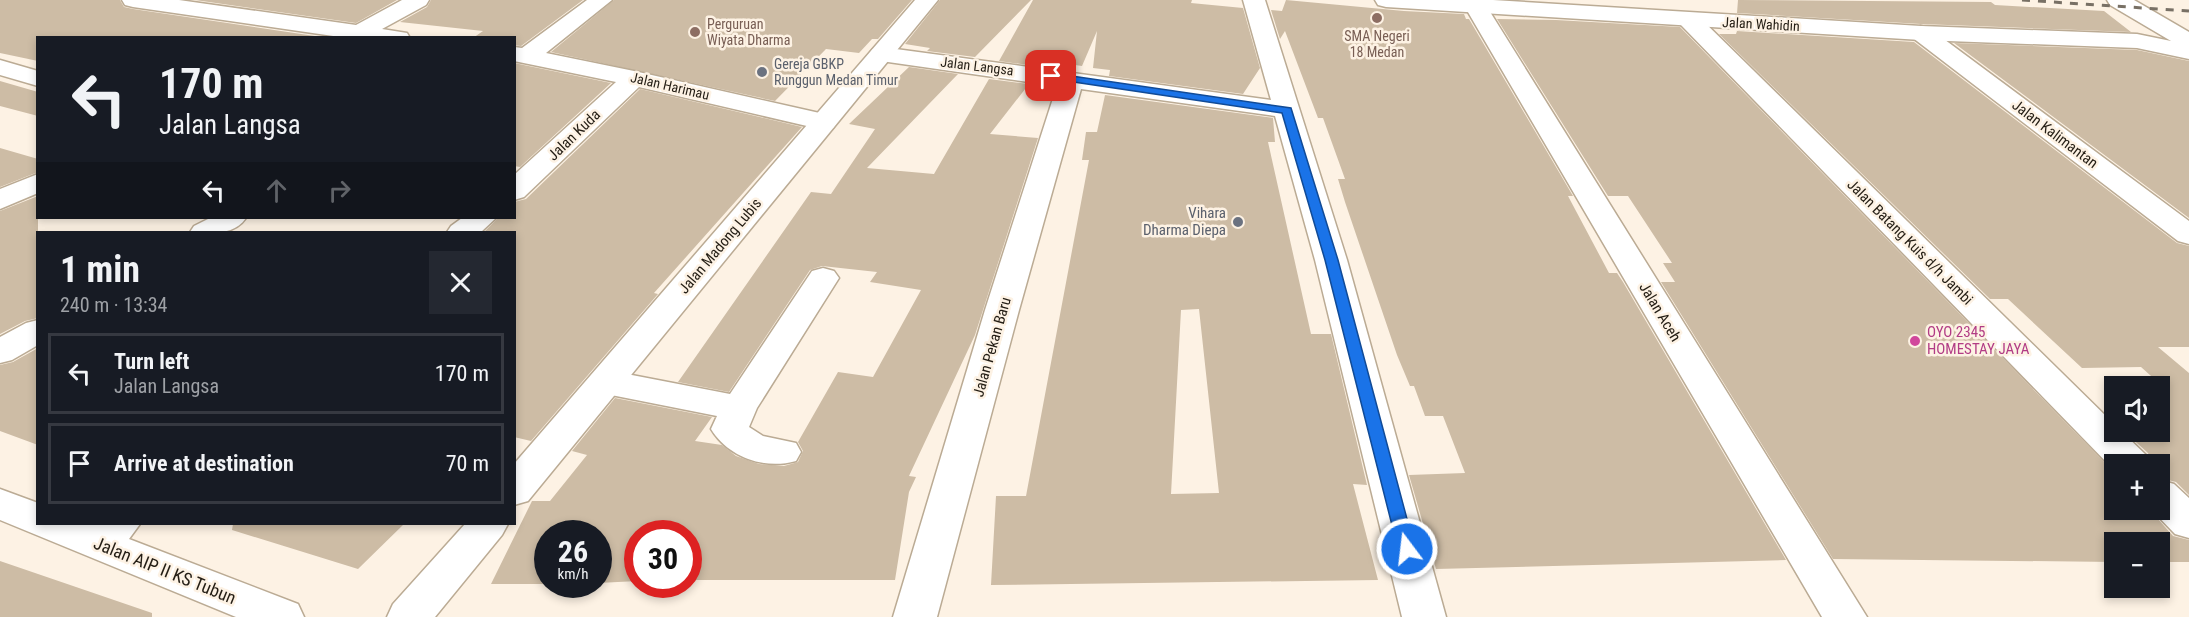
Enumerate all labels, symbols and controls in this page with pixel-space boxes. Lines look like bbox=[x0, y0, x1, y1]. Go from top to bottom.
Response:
marker: SMA Negeri 18 Medan bbox=[1370, 11, 1384, 25]
street label: Jalan Wahidin bbox=[1722, 14, 1800, 34]
place label: Perguruan Wiyata Dharma bbox=[707, 16, 790, 48]
marker: Perguruan Wiyata Dharma bbox=[688, 25, 702, 39]
place label: SMA Negeri 18 Medan bbox=[1344, 28, 1410, 60]
pin bbox=[1025, 50, 1076, 101]
street label: Jalan Langsa bbox=[940, 54, 1014, 78]
place label: Gereja GBKP Runggun Medan Timur bbox=[774, 56, 898, 88]
text: 170 m bbox=[159, 59, 264, 108]
icon: arrive bbox=[1034, 59, 1067, 92]
icon: left bbox=[60, 60, 138, 138]
marker: Gereja GBKP Runggun Medan Timur bbox=[755, 65, 769, 79]
street label: Jalan Harimau bbox=[629, 69, 711, 103]
street label: Jalan Kalimantan bbox=[2009, 96, 2101, 172]
street label: Jalan Kuda bbox=[544, 106, 604, 164]
text: Jalan Langsa bbox=[159, 109, 301, 141]
icon: left bbox=[197, 174, 230, 207]
icon: ahead bbox=[260, 174, 293, 207]
icon: right bbox=[323, 174, 356, 207]
street label: Jalan Batang Kuis d/h Jambi bbox=[1843, 175, 1977, 309]
street label: Jalan Madong Lubis bbox=[675, 194, 765, 297]
place label: Vihara Dharma Diepa bbox=[1143, 204, 1226, 239]
marker: Vihara Dharma Diepa bbox=[1231, 215, 1245, 229]
text: 1 min bbox=[60, 249, 140, 291]
button: close bbox=[429, 251, 492, 314]
street label: Jalan Aceh bbox=[1635, 279, 1685, 345]
text: 240 m · 13:34 bbox=[60, 293, 167, 317]
street label: Jalan Pekan Baru bbox=[969, 295, 1015, 399]
place label: OYO 2345 HOMESTAY JAYA bbox=[1927, 323, 2030, 358]
marker: OYO 2345 HOMESTAY JAYA bbox=[1908, 334, 1922, 348]
text: Turn left bbox=[114, 349, 189, 374]
icon: left bbox=[63, 357, 96, 390]
text: 170 m bbox=[435, 361, 489, 386]
text: Jalan Langsa bbox=[114, 374, 219, 398]
map controls bbox=[2104, 376, 2170, 598]
button: sound bbox=[2104, 376, 2170, 442]
icon: arrive bbox=[63, 447, 96, 480]
text: Arrive at destination bbox=[114, 451, 294, 476]
text: 70 m bbox=[446, 451, 489, 476]
button: + bbox=[2104, 454, 2170, 520]
position arrow bbox=[1375, 517, 1439, 581]
speed limit sign: 30 bbox=[624, 520, 702, 598]
street label: Jalan AIP II KS Tubun bbox=[91, 532, 239, 608]
button: − bbox=[2104, 532, 2170, 598]
text: 26 bbox=[558, 534, 588, 569]
text: km/h bbox=[558, 565, 588, 583]

